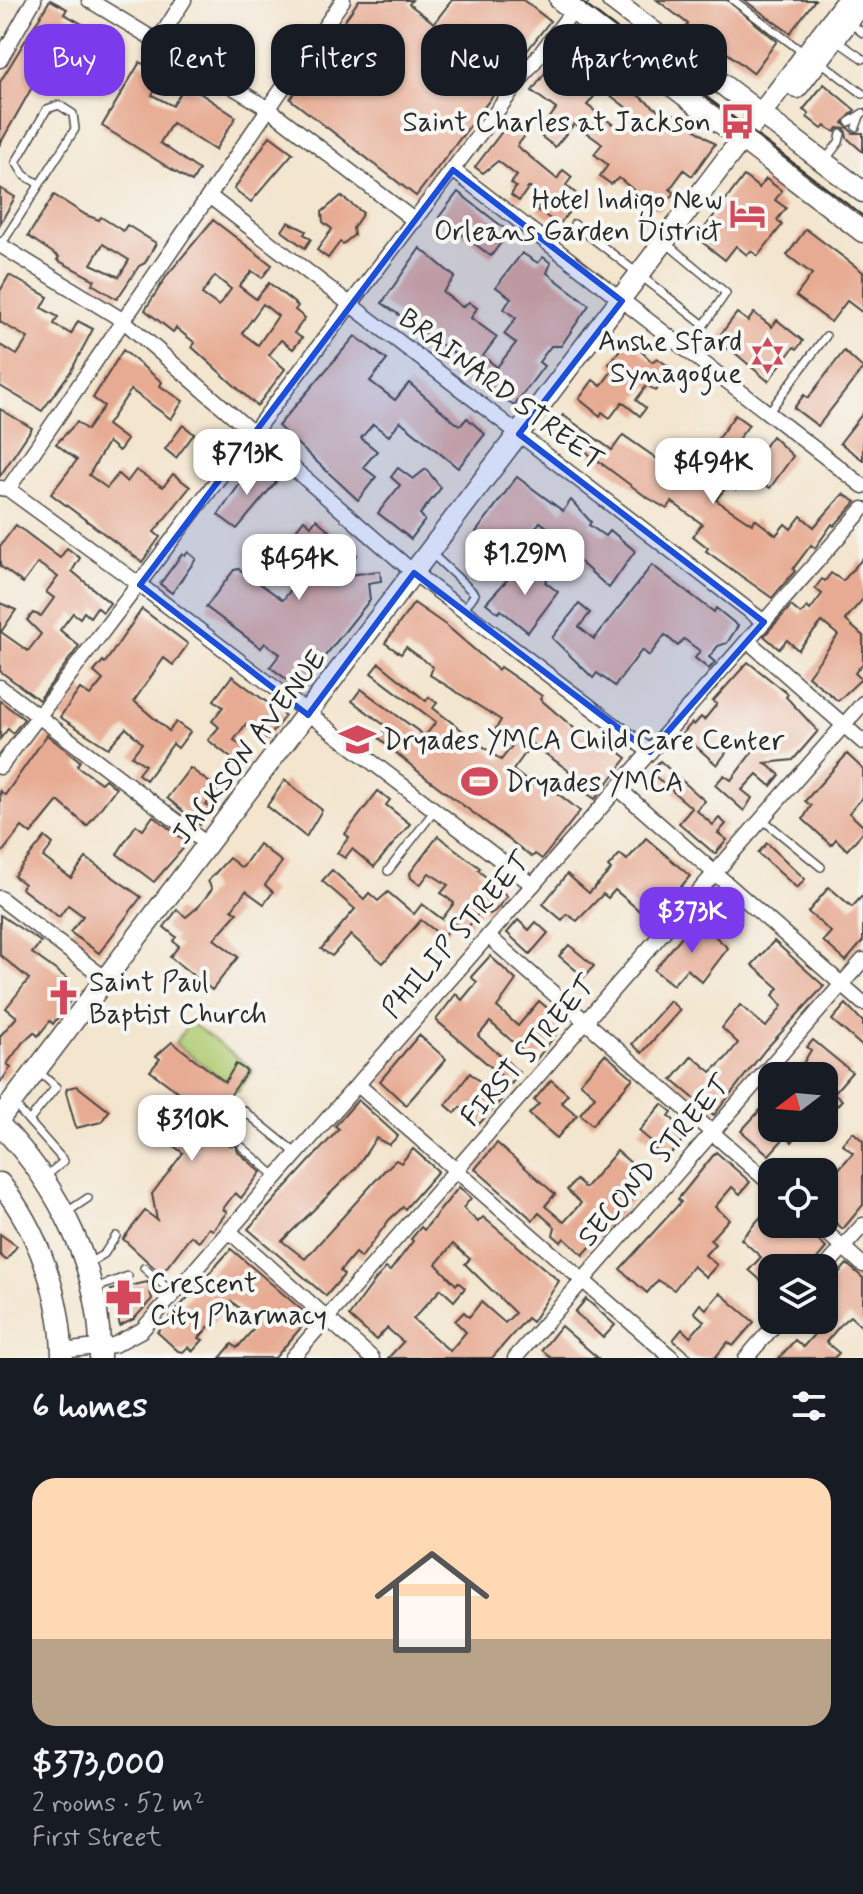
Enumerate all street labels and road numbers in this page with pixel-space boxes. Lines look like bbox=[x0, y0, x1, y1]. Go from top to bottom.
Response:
street label: BRAINARD STREET bbox=[390, 301, 611, 479]
street label: JACKSON AVENUE bbox=[165, 643, 335, 852]
street label: PHILIP STREET bbox=[374, 844, 540, 1027]
street label: FIRST STREET bbox=[453, 968, 605, 1135]
street label: SECOND STREET bbox=[570, 1067, 740, 1255]

